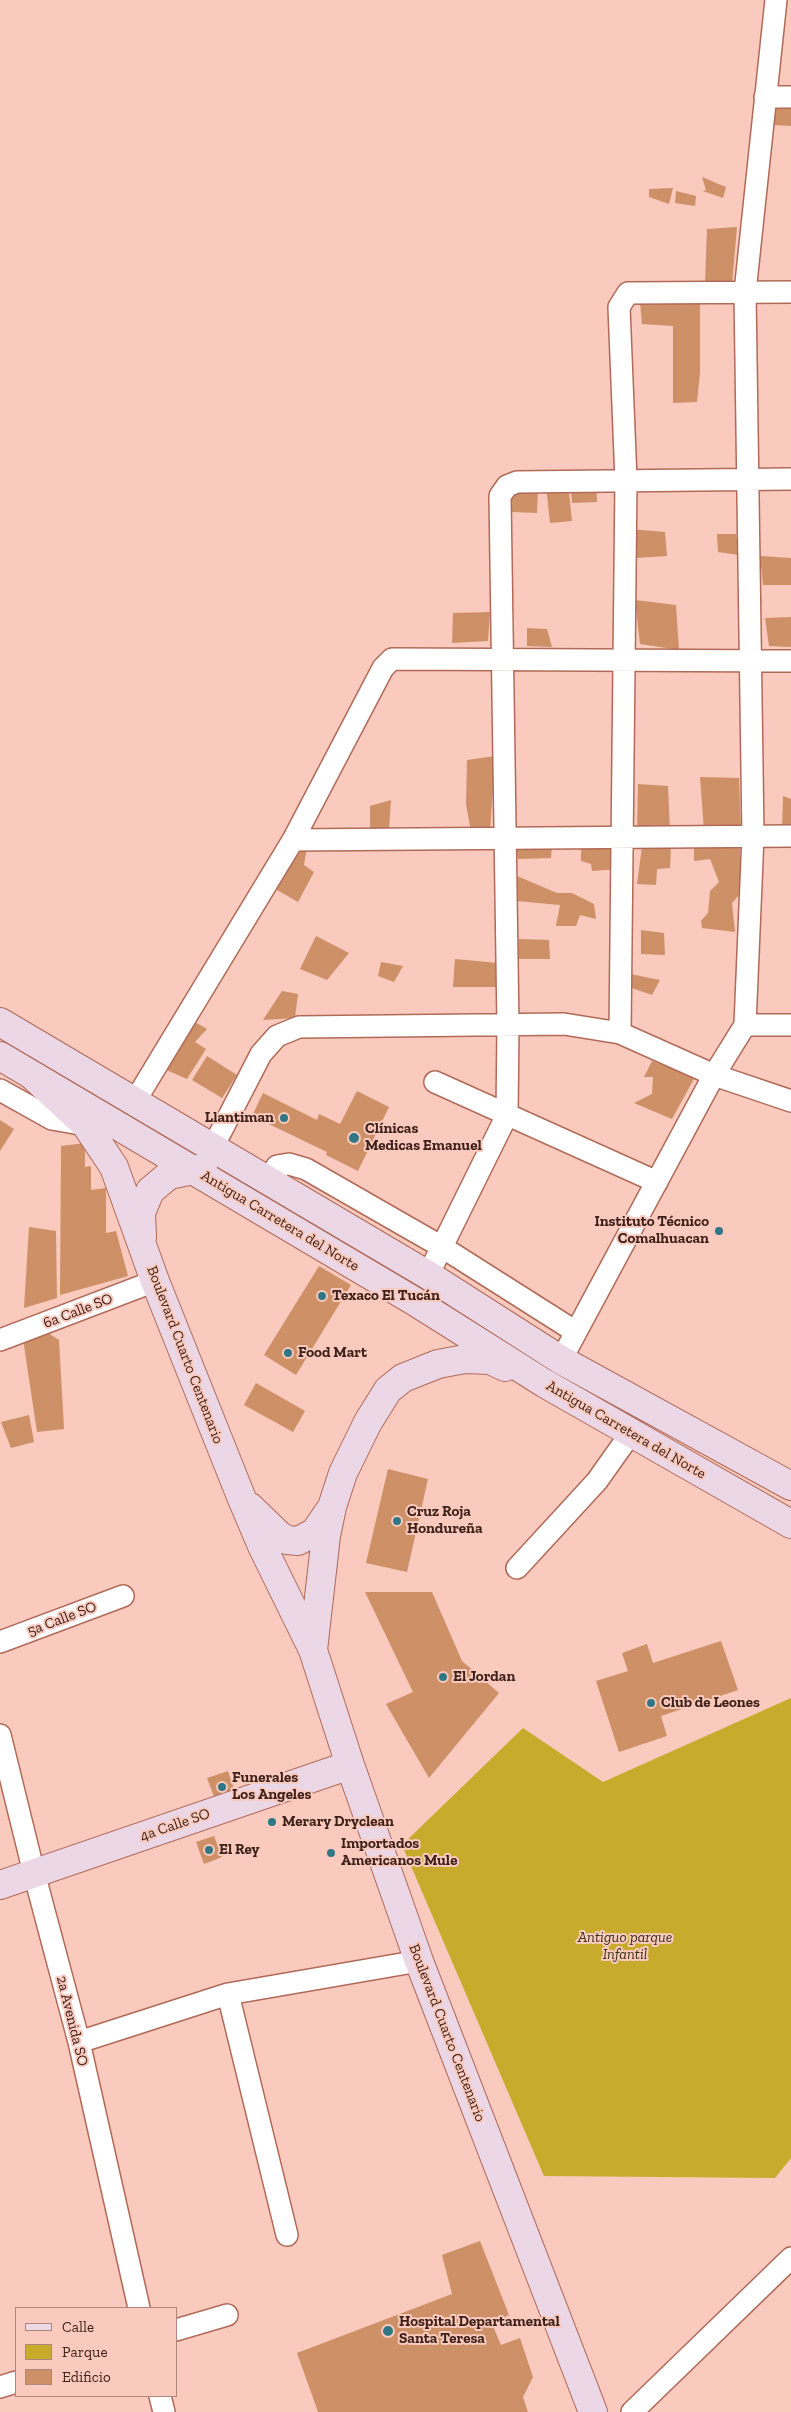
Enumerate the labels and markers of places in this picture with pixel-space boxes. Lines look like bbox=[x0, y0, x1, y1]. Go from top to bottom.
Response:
place label: Llantiman bbox=[205, 1109, 274, 1127]
marker: Llantiman bbox=[278, 1112, 290, 1124]
place label: Clínicas Medicas Emanuel bbox=[365, 1120, 482, 1155]
marker: Clínicas Medicas Emanuel bbox=[347, 1131, 361, 1145]
place label: Instituto Técnico Comalhuacan bbox=[595, 1213, 709, 1248]
marker: Instituto Técnico Comalhuacan bbox=[713, 1225, 725, 1237]
place label: Texaco El Tucán bbox=[332, 1287, 440, 1305]
marker: Texaco El Tucán bbox=[316, 1290, 328, 1302]
place label: Food Mart bbox=[298, 1344, 367, 1362]
marker: Food Mart bbox=[282, 1347, 294, 1359]
place label: Cruz Roja Hondureña bbox=[407, 1503, 483, 1538]
marker: Cruz Roja Hondureña bbox=[391, 1515, 403, 1527]
place label: El Jordan bbox=[453, 1668, 515, 1686]
marker: El Jordan bbox=[437, 1671, 449, 1683]
place label: Club de Leones bbox=[661, 1694, 760, 1712]
marker: Club de Leones bbox=[645, 1697, 657, 1709]
place label: Funerales Los Angeles bbox=[232, 1769, 311, 1804]
marker: Funerales Los Angeles bbox=[216, 1781, 228, 1793]
place label: Merary Dryclean bbox=[282, 1813, 394, 1831]
marker: Merary Dryclean bbox=[266, 1816, 278, 1828]
place label: Importados Americanos Mule bbox=[341, 1835, 457, 1870]
place label: El Rey bbox=[219, 1841, 259, 1859]
marker: El Rey bbox=[203, 1844, 215, 1856]
marker: Importados Americanos Mule bbox=[325, 1847, 337, 1859]
place label: Hospital Departamental Santa Teresa bbox=[399, 2313, 560, 2348]
marker: Hospital Departamental Santa Teresa bbox=[381, 2324, 395, 2338]

